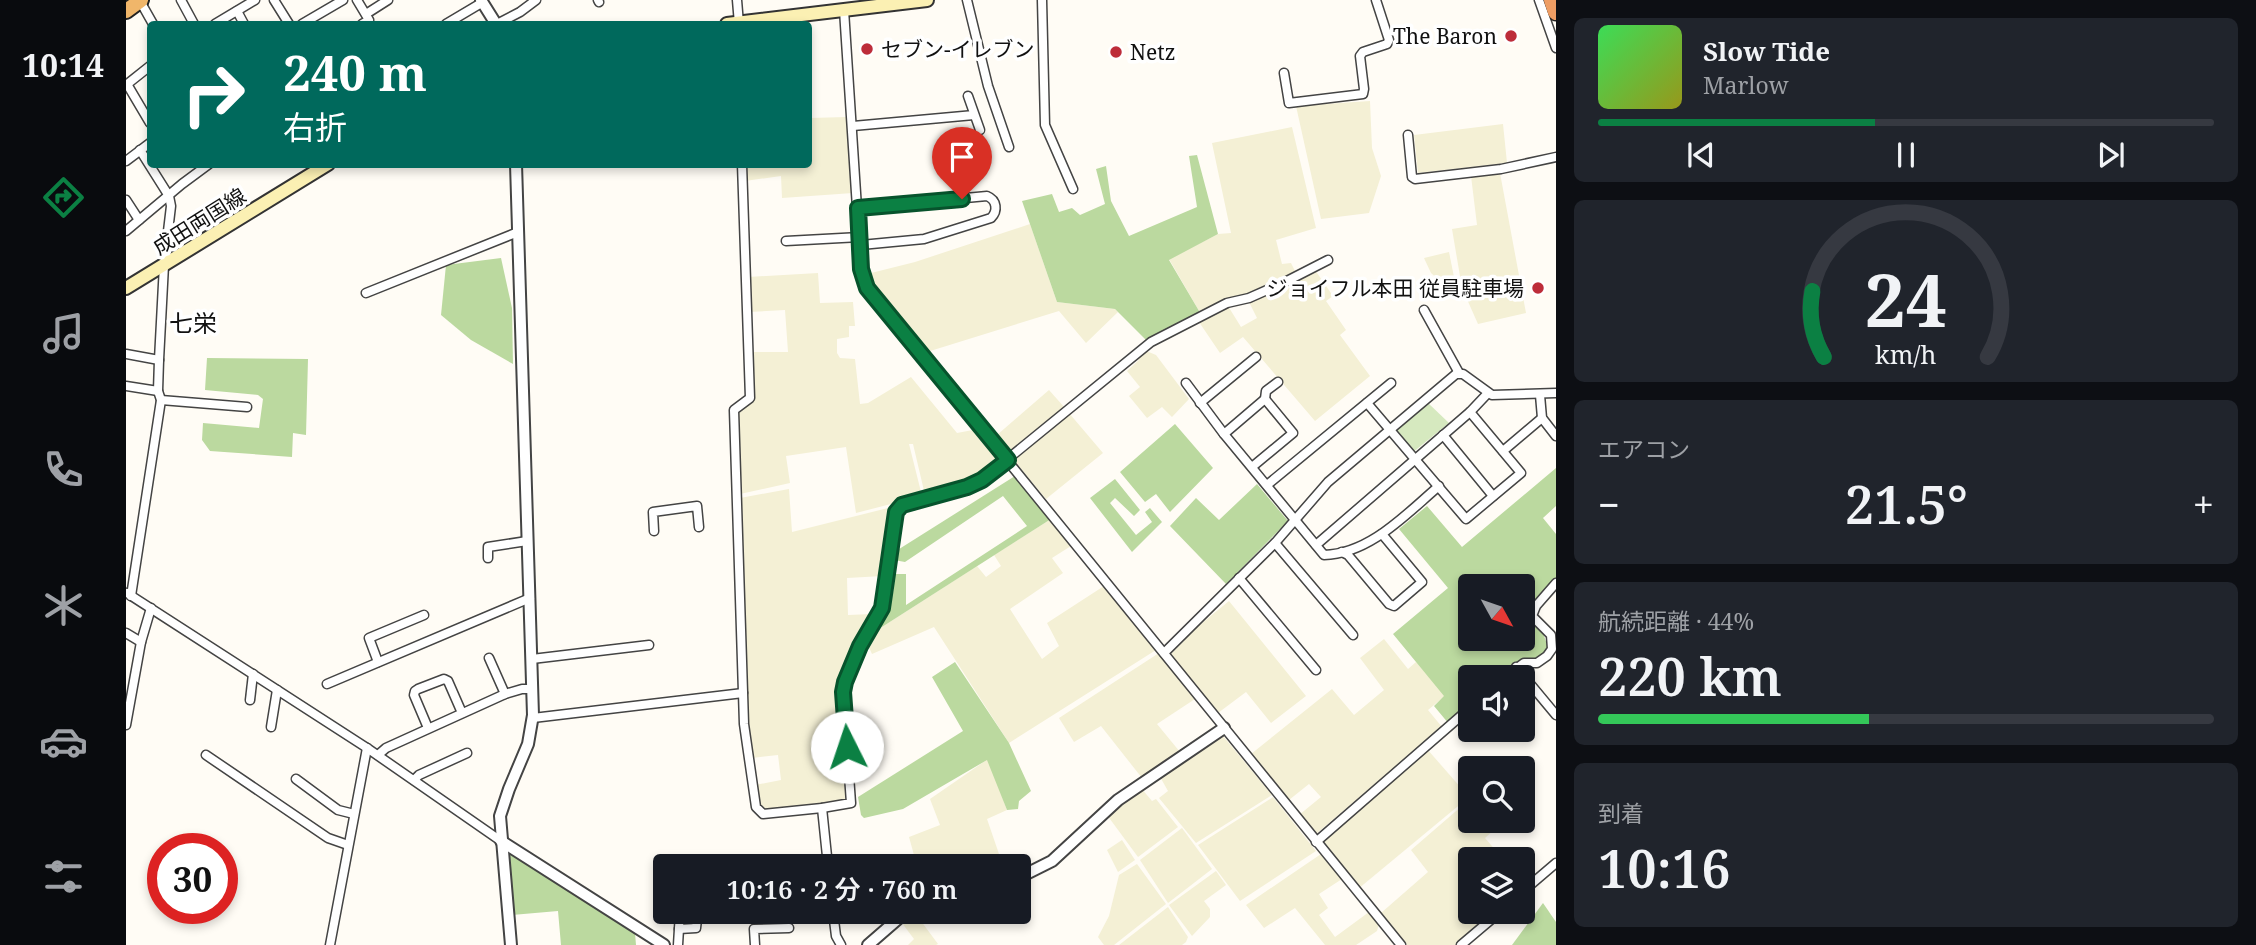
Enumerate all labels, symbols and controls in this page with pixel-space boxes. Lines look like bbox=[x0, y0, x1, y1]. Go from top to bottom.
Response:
place label: The Baron bbox=[1393, 22, 1497, 50]
marker: The Baron bbox=[1503, 28, 1519, 44]
text: Slow Tide bbox=[1703, 33, 1830, 69]
place label: セブン-イレブン bbox=[881, 35, 1035, 63]
place label: Netz bbox=[1130, 38, 1175, 66]
text: 240 m bbox=[283, 39, 427, 105]
marker: セブン-イレブン bbox=[859, 41, 875, 57]
text: 10:14 bbox=[22, 43, 104, 86]
marker: Netz bbox=[1108, 44, 1124, 60]
icon: right bbox=[168, 49, 259, 140]
text: Marlow bbox=[1703, 69, 1789, 101]
text: 右折 bbox=[283, 105, 347, 148]
pin bbox=[932, 127, 992, 199]
icon: previous bbox=[1682, 136, 1720, 174]
icon: pause bbox=[1887, 136, 1925, 174]
icon: next bbox=[2092, 136, 2130, 174]
icon: arrive bbox=[943, 138, 981, 176]
icon: directions bbox=[39, 173, 88, 222]
street label: 成田両国線 bbox=[147, 181, 251, 261]
text: 24 bbox=[1865, 249, 1947, 348]
place label: ジョイフル本田 従員駐車場 bbox=[1267, 274, 1524, 302]
marker: ジョイフル本田 従員駐車場 bbox=[1530, 280, 1546, 296]
district label: 七栄 bbox=[169, 306, 217, 339]
icon: music bbox=[39, 309, 88, 358]
text: km/h bbox=[1875, 337, 1937, 371]
text: エアコン bbox=[1598, 433, 1690, 465]
icon: phone bbox=[39, 445, 88, 494]
text: 21.5° bbox=[1845, 468, 1968, 539]
text: − bbox=[1598, 478, 1620, 530]
text: + bbox=[2193, 478, 2214, 530]
north arrow bbox=[1458, 574, 1535, 651]
map controls bbox=[1458, 574, 1535, 924]
icon: climate bbox=[39, 581, 88, 630]
text: 航続距離 · 44% bbox=[1598, 605, 1754, 637]
text: 220 km bbox=[1598, 640, 1782, 711]
button: sound bbox=[1458, 665, 1535, 742]
position arrow bbox=[810, 710, 884, 784]
icon: car bbox=[39, 717, 88, 766]
button: search bbox=[1458, 756, 1535, 833]
text: 到着 bbox=[1598, 797, 1644, 829]
text: 10:16 bbox=[1598, 832, 1731, 903]
speed limit sign: 30 bbox=[147, 833, 238, 924]
button: layers bbox=[1458, 847, 1535, 924]
icon: filters bbox=[39, 852, 88, 901]
text: 10:16 · 2 分 · 760 m bbox=[726, 871, 958, 907]

